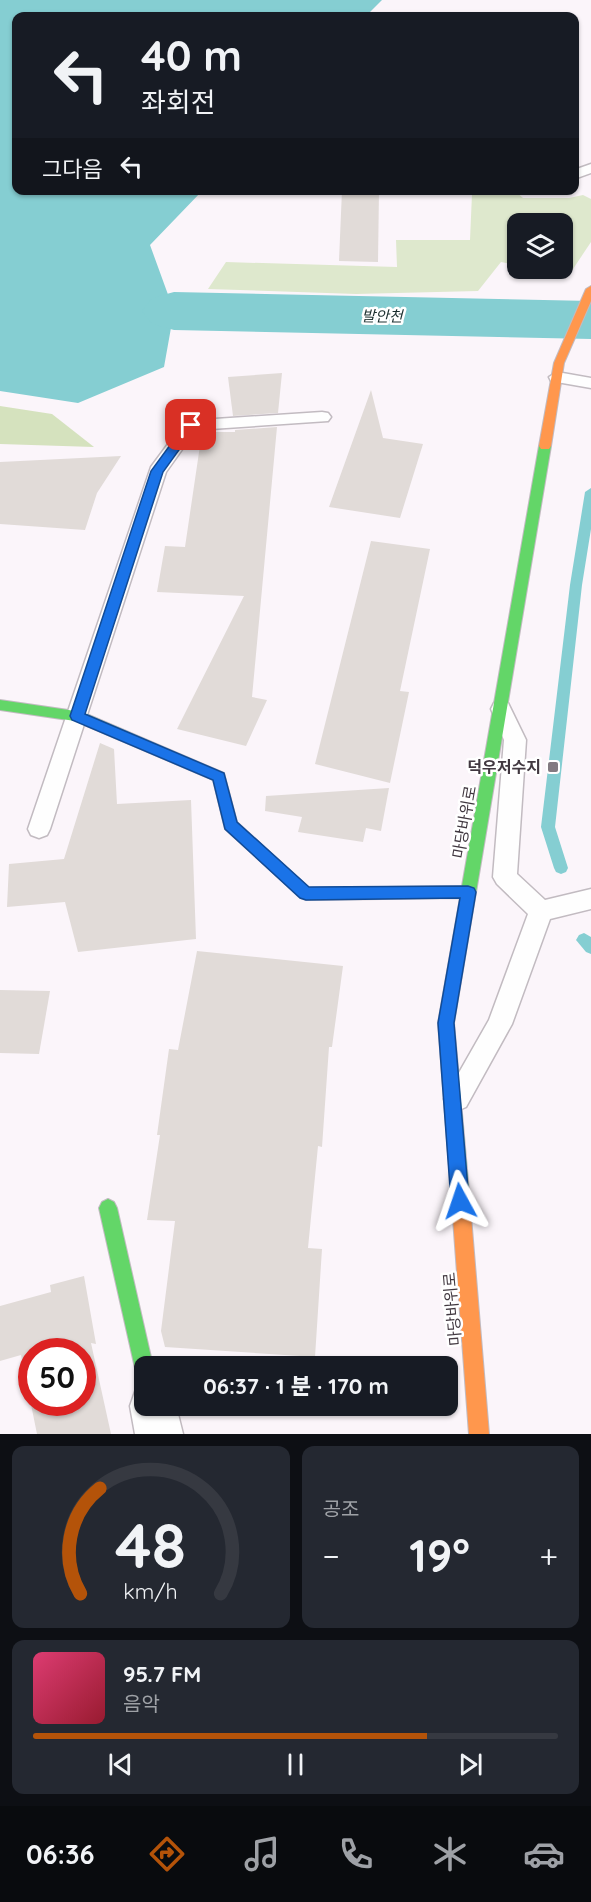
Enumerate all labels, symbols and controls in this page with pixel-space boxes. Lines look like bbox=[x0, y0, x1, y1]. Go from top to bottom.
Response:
text: 40 m bbox=[141, 29, 242, 82]
icon: left bbox=[42, 36, 120, 114]
text: 좌회전 bbox=[141, 85, 216, 119]
icon: left bbox=[115, 150, 148, 183]
text: 그다음 bbox=[42, 155, 103, 183]
map controls bbox=[507, 213, 573, 279]
button: layers bbox=[507, 213, 573, 279]
water label: 발안천 bbox=[361, 306, 405, 326]
pin bbox=[165, 399, 216, 450]
icon: arrive bbox=[174, 408, 207, 441]
place label: 덕우저수지 bbox=[467, 757, 541, 777]
marker: 덕우저수지 bbox=[546, 760, 560, 774]
street label: 마당바위로 bbox=[448, 784, 480, 860]
position arrow bbox=[428, 1169, 492, 1233]
street label: 마당바위로 bbox=[439, 1271, 465, 1347]
speed limit sign: 50 bbox=[18, 1338, 96, 1416]
text: 06:37 · 1 분 · 170 m bbox=[203, 1372, 389, 1400]
text: 공조 bbox=[323, 1496, 359, 1521]
text: 48 bbox=[115, 1506, 186, 1584]
text: 19° bbox=[409, 1527, 470, 1583]
text: − bbox=[323, 1535, 340, 1576]
text: + bbox=[539, 1535, 558, 1576]
text: km/h bbox=[124, 1578, 178, 1604]
text: 95.7 FM bbox=[123, 1660, 201, 1688]
text: 음악 bbox=[123, 1691, 160, 1716]
icon: previous bbox=[104, 1748, 137, 1781]
icon: pause bbox=[279, 1748, 312, 1781]
icon: next bbox=[454, 1748, 487, 1781]
icon: directions bbox=[146, 1833, 188, 1875]
icon: music bbox=[241, 1833, 283, 1875]
icon: phone bbox=[335, 1833, 377, 1875]
icon: climate bbox=[429, 1833, 471, 1875]
icon: car bbox=[523, 1833, 565, 1875]
text: 06:36 bbox=[26, 1837, 94, 1871]

